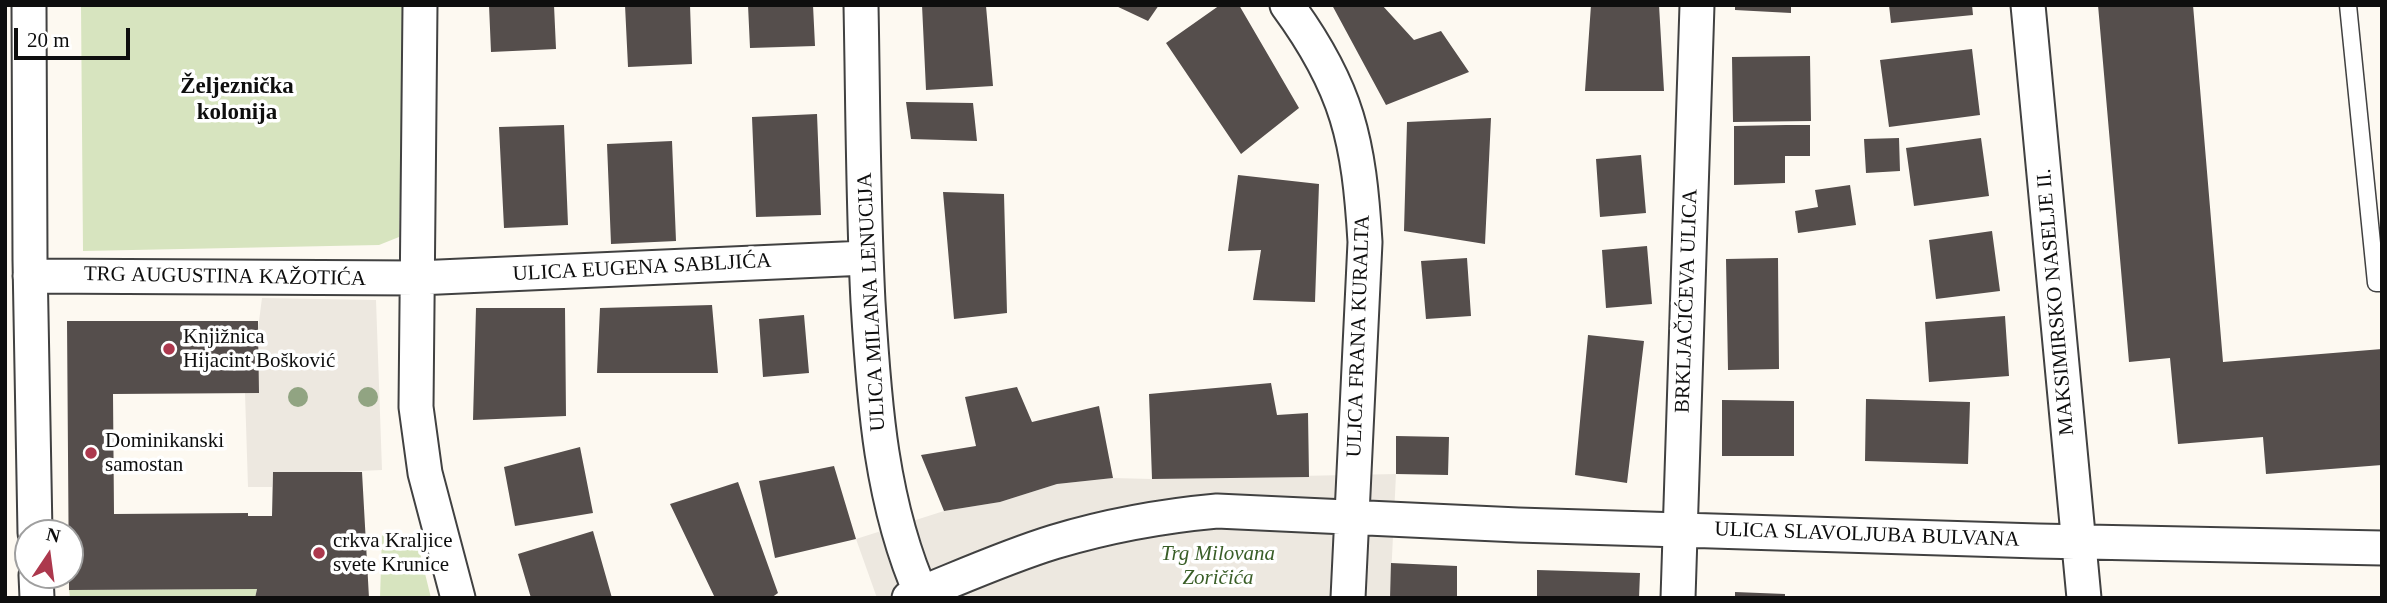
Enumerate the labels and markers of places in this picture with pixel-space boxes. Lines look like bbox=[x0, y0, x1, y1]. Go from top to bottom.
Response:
place label: Knjižnica Hijacint Bošković bbox=[183, 324, 335, 374]
marker: Knjižnica Hijacint Bošković bbox=[161, 341, 177, 357]
place label: Dominikanski samostan bbox=[105, 428, 224, 478]
marker: Dominikanski samostan bbox=[83, 445, 99, 461]
place label: crkva Kraljice svete Krunice bbox=[333, 528, 453, 578]
marker: crkva Kraljice svete Krunice bbox=[311, 545, 327, 561]

